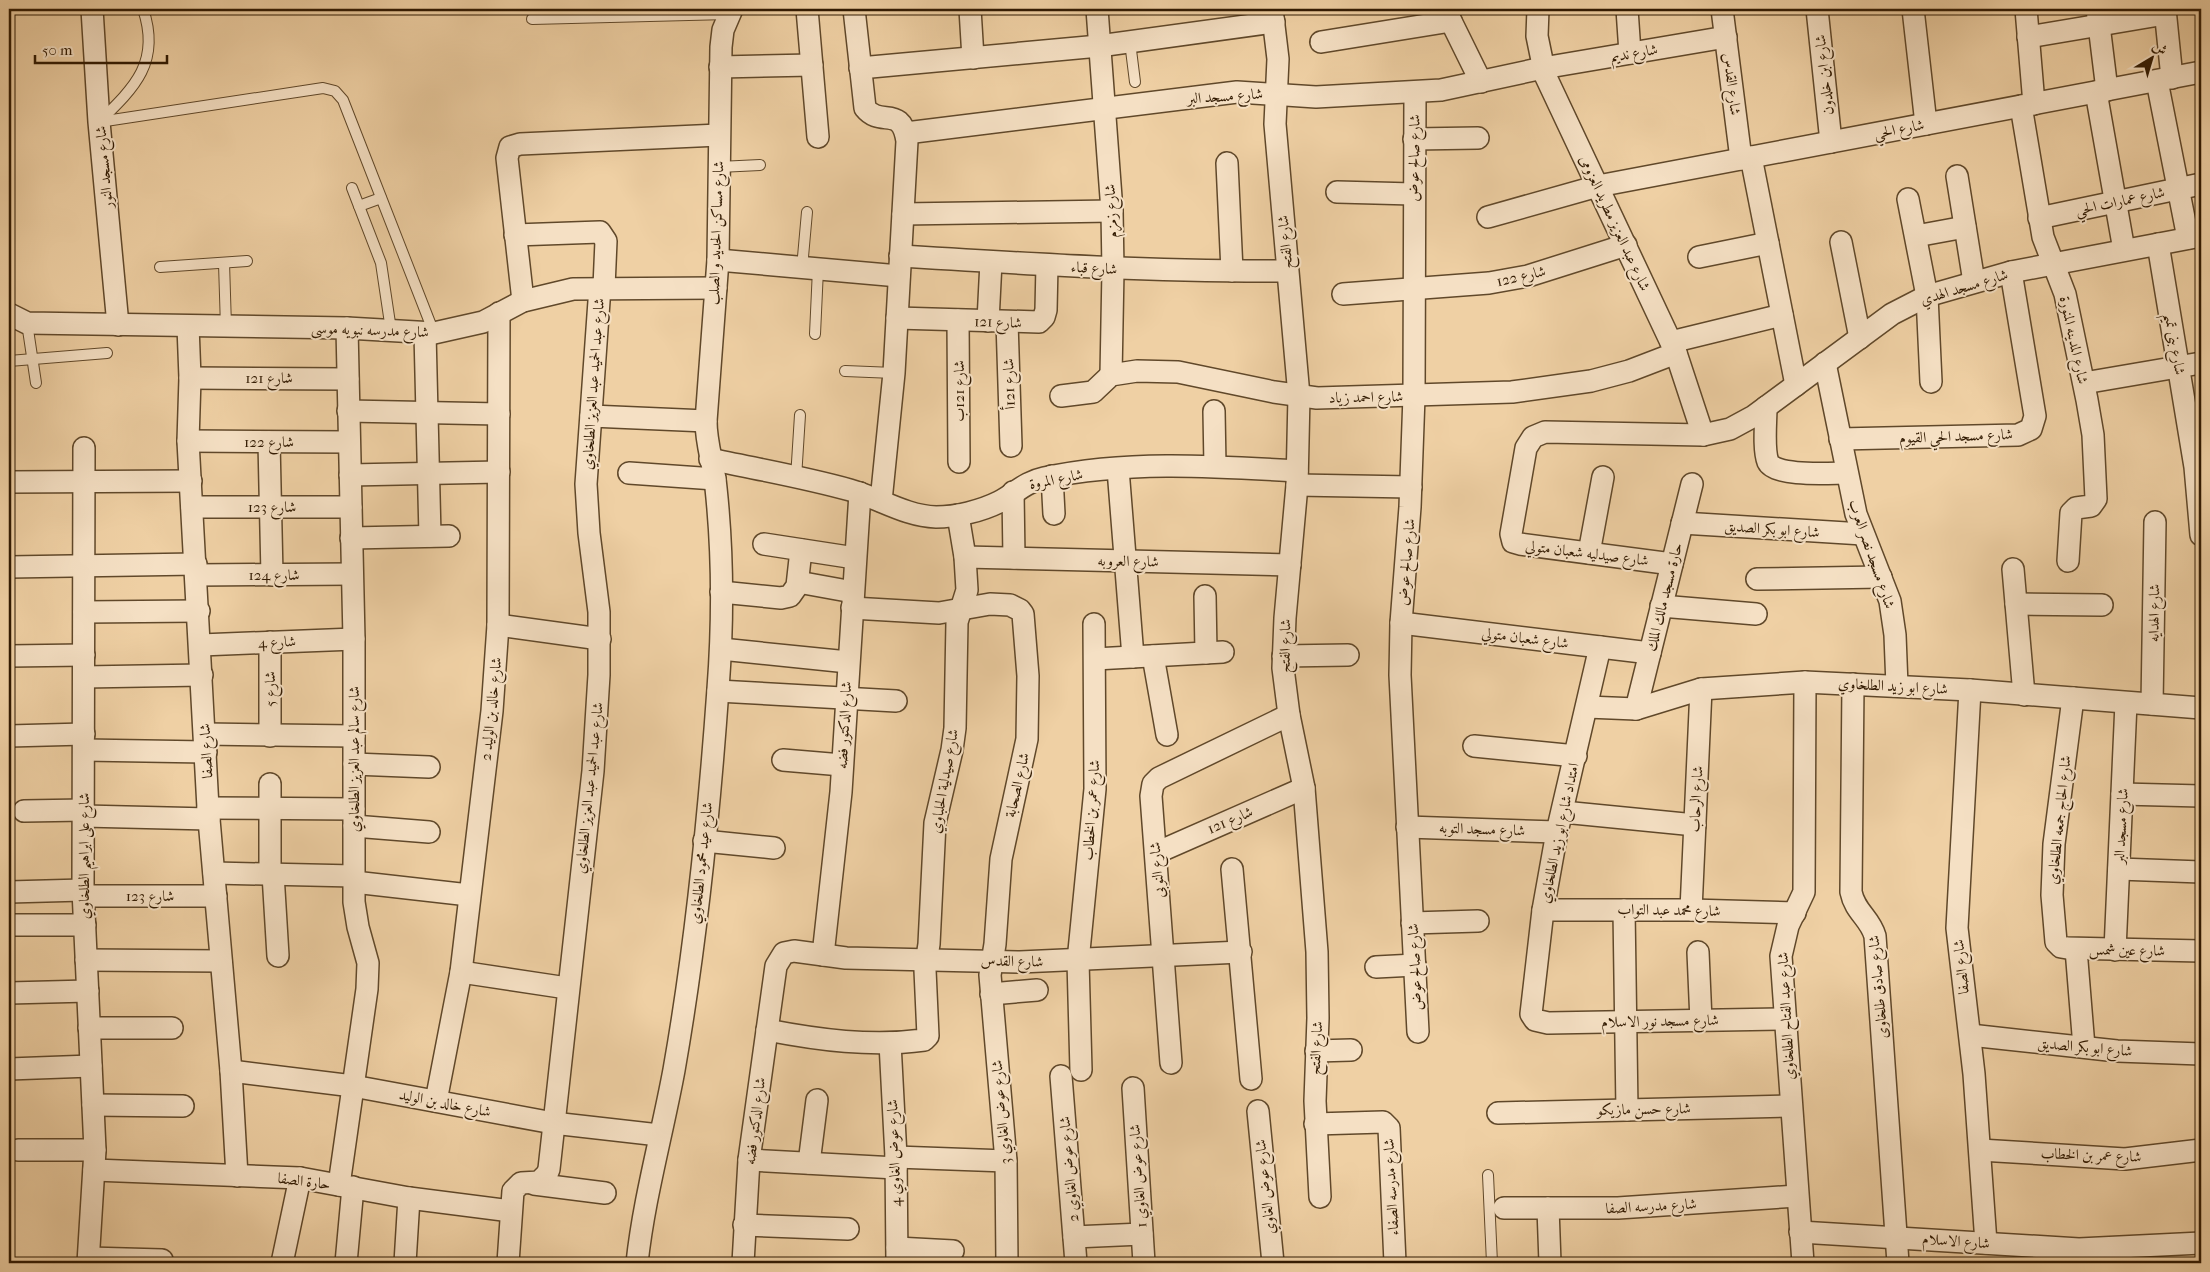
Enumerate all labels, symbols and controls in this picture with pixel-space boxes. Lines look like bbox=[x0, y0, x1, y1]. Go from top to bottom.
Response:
scale bar bbox=[35, 32, 168, 64]
north arrow bbox=[2128, 32, 2178, 82]
street label: شارع ابن خلدون bbox=[1811, 33, 1841, 116]
text: ش bbox=[2149, 37, 2170, 59]
street label: شارع نديم bbox=[1609, 40, 1660, 70]
text: 50 m bbox=[42, 41, 73, 59]
street label: شارع القدس bbox=[1715, 52, 1745, 117]
street label: شارع مسجد البر bbox=[1184, 84, 1264, 112]
street label: شارع صالح عوض bbox=[1404, 114, 1429, 202]
street label: شارع الحي bbox=[1872, 115, 1927, 148]
street label: شارع مسجد النور bbox=[91, 125, 121, 211]
street label: شارع عبد العزيز مطريد العزومى bbox=[1572, 152, 1654, 295]
street label: شارع مساكن الحديد و الصلب bbox=[704, 161, 732, 306]
street label: شارع زمزم bbox=[1101, 183, 1125, 239]
street label: شارع عمارات الحي bbox=[2074, 183, 2167, 224]
street label: شارع الفتح bbox=[1274, 214, 1301, 270]
street label: شارع قباء bbox=[1070, 258, 1118, 282]
street label: شارع 122 bbox=[1495, 262, 1548, 294]
street label: شارع مسجد الهدي bbox=[1918, 265, 2011, 313]
street label: شارع المدينه المنورة bbox=[2052, 294, 2092, 387]
street label: شارع عبد الحميد عبد العزيز الطلخاوي bbox=[578, 297, 612, 471]
street label: شارع 121 bbox=[974, 312, 1022, 336]
street label: شارع بنى تميم bbox=[2155, 312, 2189, 377]
street label: شارع مدرسه نبويه موسى bbox=[311, 319, 429, 345]
street label: شارع 121أ bbox=[997, 358, 1023, 410]
street label: شارع 121ب bbox=[950, 360, 972, 422]
street label: شارع 121 bbox=[245, 369, 293, 391]
street label: شارع احمد زياد bbox=[1329, 387, 1404, 411]
street label: شارع مسجد الحي القيوم bbox=[1899, 425, 2013, 452]
street label: شارع 122 bbox=[244, 433, 294, 455]
street label: شارع المروة bbox=[1028, 465, 1085, 497]
street label: شارع مسجد نصر العرب bbox=[1841, 497, 1899, 612]
street label: شارع 123 bbox=[248, 498, 296, 520]
street label: شارع ابو بكر الصديق bbox=[1723, 517, 1820, 545]
street label: شارع صالح عوض bbox=[1393, 518, 1424, 607]
street label: شارع صيدليه شعبان متولي bbox=[1524, 537, 1650, 573]
street label: حارة مسجد مالك الملك bbox=[1642, 541, 1686, 653]
street label: شارع العروبه bbox=[1097, 551, 1159, 575]
street label: شارع 124 bbox=[248, 566, 300, 588]
street label: شارع الهدايه bbox=[2144, 584, 2168, 642]
street label: شارع الفتح bbox=[1276, 619, 1299, 673]
street label: شارع شعبان متولي bbox=[1480, 624, 1570, 656]
street label: شارع 4 bbox=[257, 632, 297, 656]
street label: شارع خالد بن الوليد 2 bbox=[477, 656, 509, 762]
street label: شارع 5 bbox=[261, 671, 283, 707]
street label: شارع ابو زيد الطلخاوي bbox=[1837, 674, 1948, 702]
street label: شارع الدكتور فضه bbox=[833, 681, 859, 770]
street label: شارع سالم عبد العزيز الطلخاوي bbox=[345, 686, 367, 832]
street label: شارع عبد الحميد عبد العزيز الطلخاوي bbox=[571, 701, 611, 875]
street label: شارع الصفا bbox=[196, 723, 220, 779]
street label: شارع صيدلية الحلباوي bbox=[926, 727, 966, 835]
street label: شارع الصحابة bbox=[1001, 751, 1037, 820]
street label: شارع الحاج جمعه الطلخاوي bbox=[2043, 754, 2079, 886]
street label: شارع عمر بن الخطاب bbox=[1079, 759, 1107, 861]
street label: امتداد شارع ابو زيد الطلخاوي bbox=[1535, 761, 1587, 906]
street label: شارع الرحاب bbox=[1685, 765, 1711, 833]
street label: شارع مسجد البر bbox=[2110, 788, 2136, 867]
street label: شارع على ابراهيم الطلخاوي bbox=[75, 793, 99, 919]
street label: شارع عيد محمود الطلخاوي bbox=[686, 801, 720, 925]
street label: شارع 121 bbox=[1205, 802, 1257, 841]
street label: شارع مسجد التوبه bbox=[1438, 818, 1525, 843]
street label: شارع النوبى bbox=[1146, 841, 1172, 899]
street label: شارع 123 bbox=[126, 887, 174, 909]
street label: شارع محمد عبد التواب bbox=[1617, 900, 1721, 924]
street label: شارع صالح عوض bbox=[1404, 923, 1431, 1011]
street label: شارع صادق طلخاوى bbox=[1865, 934, 1895, 1039]
street label: شارع الصفا bbox=[1949, 938, 1977, 995]
street label: شارع عين شمس bbox=[2089, 940, 2165, 964]
street label: شارع القدس bbox=[980, 951, 1044, 975]
street label: شارع عبد الفتاح الطلخاوي bbox=[1774, 951, 1802, 1080]
street label: شارع مسجد نور الاسلام bbox=[1601, 1011, 1719, 1035]
street label: شارع الفتح bbox=[1306, 1021, 1331, 1076]
street label: شارع ابو بكر الصديق bbox=[2036, 1034, 2133, 1064]
street label: شارع عوض الغاوي 3 bbox=[987, 1059, 1019, 1165]
street label: شارع الدكتور فضه bbox=[741, 1076, 773, 1166]
street label: شارع خالد بن الوليد bbox=[397, 1085, 492, 1125]
street label: شارع عوض الغاوي 4 bbox=[883, 1099, 909, 1207]
street label: شارع حسن مازيكو bbox=[1595, 1099, 1691, 1123]
street label: شارع عوض الغاوي 2 bbox=[1055, 1115, 1087, 1223]
street label: شارع عوض الغاوي 1 bbox=[1125, 1123, 1155, 1228]
street label: شارع عوض الغاوي bbox=[1251, 1138, 1283, 1235]
street label: شارع مدرسه الصفاء bbox=[1379, 1138, 1407, 1236]
street label: شارع عمر بن الخطاب bbox=[2040, 1144, 2142, 1170]
street label: حارة الصفا bbox=[277, 1169, 331, 1193]
street label: شارع مدرسه الصفا bbox=[1605, 1195, 1697, 1221]
street label: شارع الاسلام bbox=[1921, 1230, 1990, 1256]

